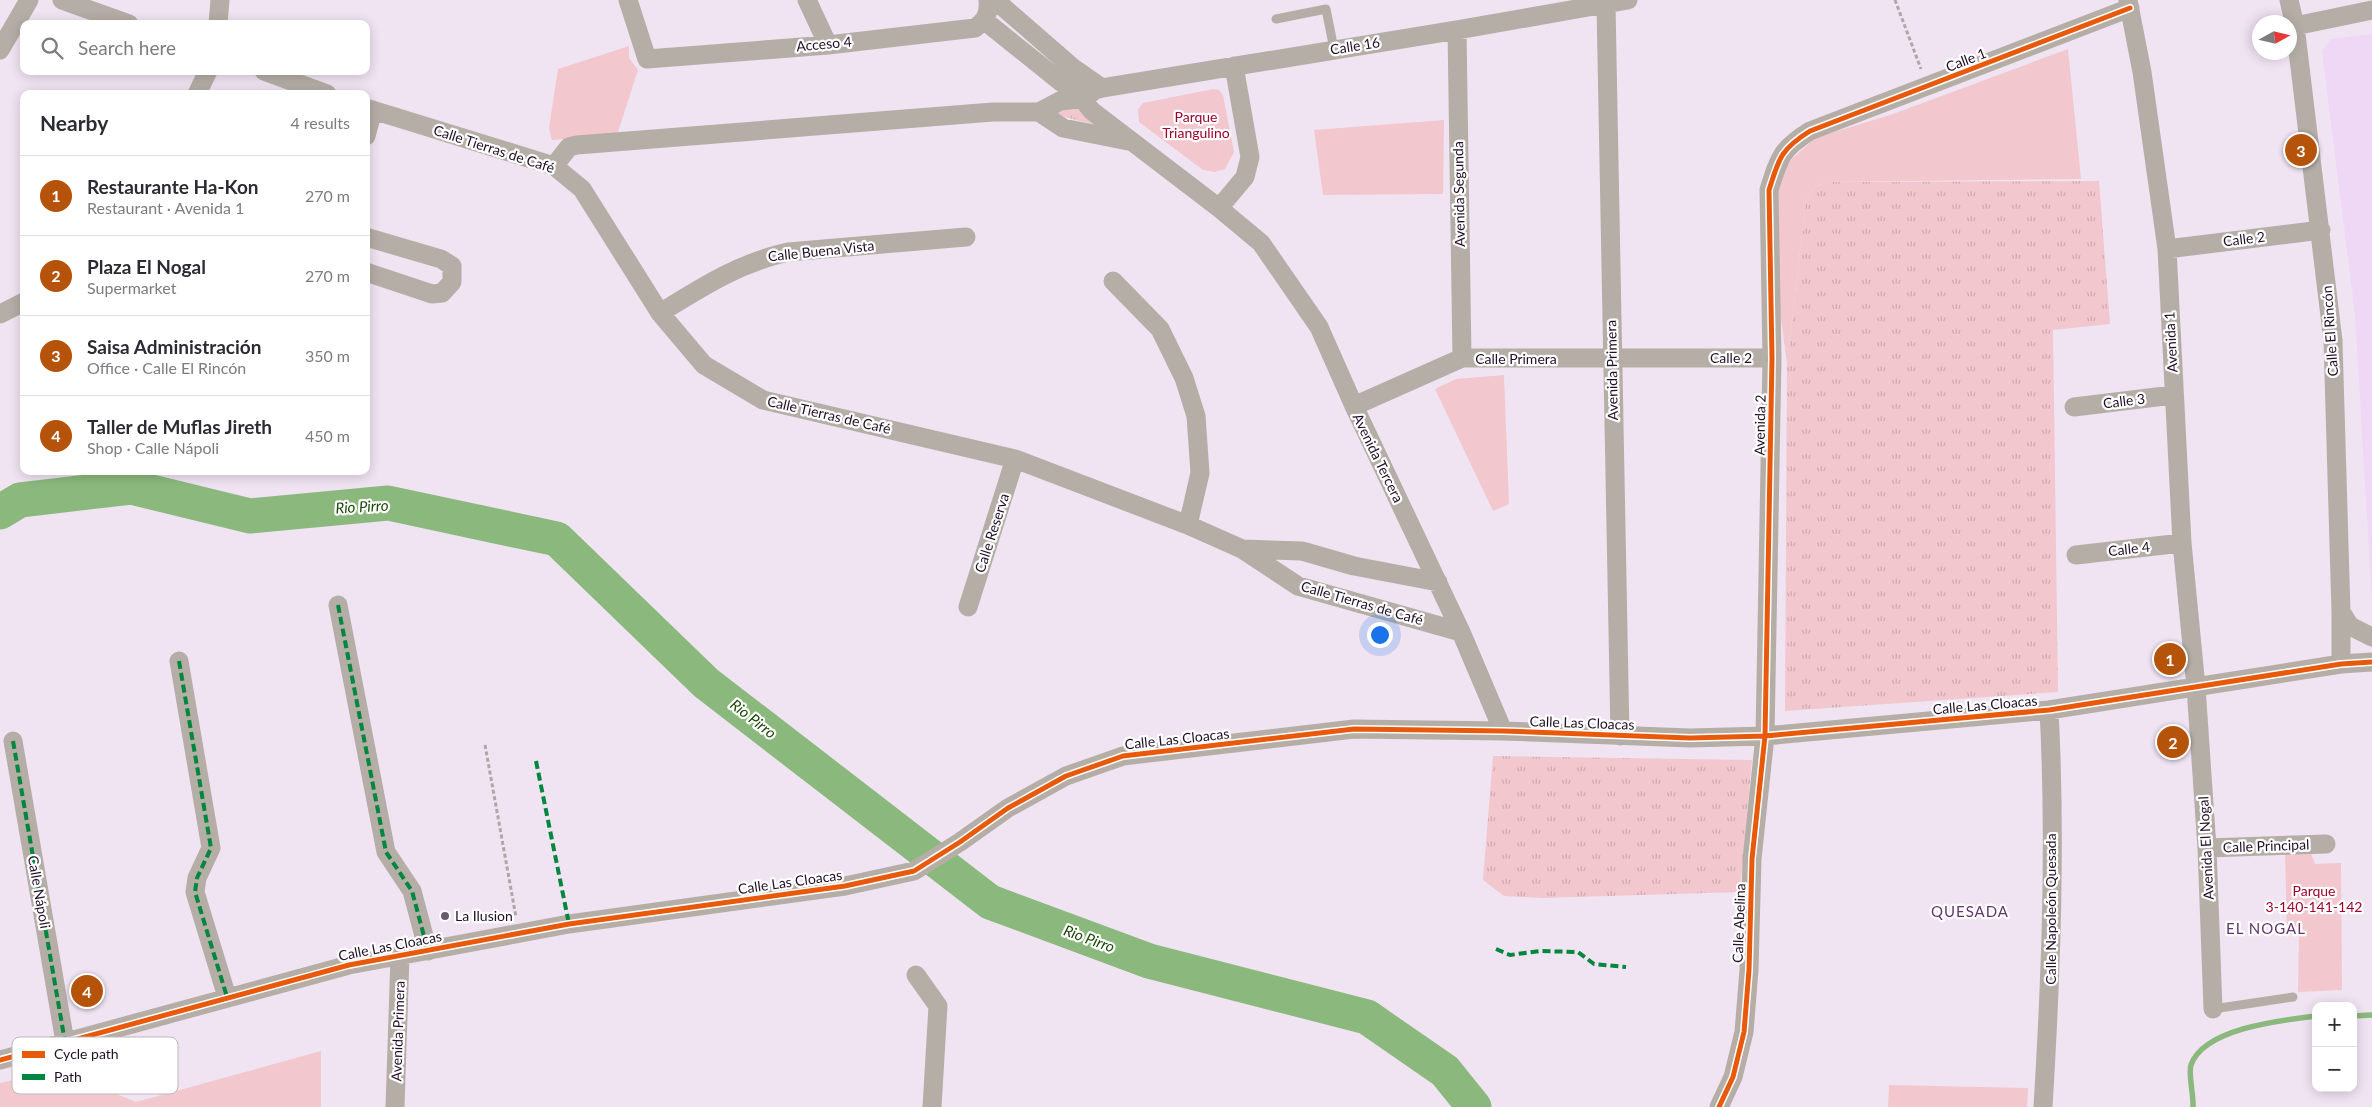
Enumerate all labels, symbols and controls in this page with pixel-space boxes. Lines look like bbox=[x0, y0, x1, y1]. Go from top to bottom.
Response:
north arrow bbox=[2252, 15, 2297, 60]
search box bbox=[20, 20, 370, 75]
street label: Acceso 4 bbox=[796, 33, 852, 54]
street label: Calle 16 bbox=[1329, 33, 1381, 58]
icon: search bbox=[38, 34, 66, 62]
text: Search here bbox=[78, 36, 176, 59]
street label: Calle 1 bbox=[1943, 44, 1988, 75]
park label: Parque Triangulino bbox=[1162, 108, 1230, 141]
text: Nearby bbox=[40, 110, 108, 135]
text: 4 results bbox=[290, 113, 350, 132]
street label: Calle Tierras de Café bbox=[431, 121, 557, 176]
pin: 3 bbox=[2285, 131, 2317, 169]
street label: Avenida Segunda bbox=[1449, 141, 1468, 247]
text: Restaurante Ha-Kon bbox=[87, 175, 259, 198]
text: 1 bbox=[51, 186, 61, 205]
text: 270 m bbox=[305, 186, 350, 205]
text: Restaurant · Avenida 1 bbox=[87, 198, 244, 217]
street label: Calle 2 bbox=[2222, 228, 2266, 250]
street label: Calle Buena Vista bbox=[767, 236, 875, 265]
text: Plaza El Nogal bbox=[87, 255, 206, 278]
text: 2 bbox=[51, 266, 61, 285]
text: 270 m bbox=[305, 266, 350, 285]
text: Supermarket bbox=[87, 278, 176, 297]
street label: Calle El Rincón bbox=[2318, 285, 2341, 377]
street label: Avenida 1 bbox=[2160, 311, 2181, 373]
street label: Avenida Primera bbox=[1602, 320, 1621, 420]
text: Saisa Administración bbox=[87, 335, 261, 358]
text: 3 bbox=[51, 346, 61, 365]
text: 350 m bbox=[305, 346, 350, 365]
street label: Calle 2 bbox=[1710, 349, 1752, 366]
street label: Calle Primera bbox=[1475, 350, 1557, 367]
text: Office · Calle El Rincón bbox=[87, 358, 246, 377]
street label: Calle 3 bbox=[2102, 390, 2146, 412]
street label: Calle Tierras de Café bbox=[766, 392, 893, 437]
street label: Avenida 2 bbox=[1750, 394, 1769, 456]
street label: Avenida Tercera bbox=[1350, 410, 1407, 505]
text: Taller de Muflas Jireth bbox=[87, 415, 272, 438]
text: 4 bbox=[51, 426, 61, 445]
text: 450 m bbox=[305, 426, 350, 445]
text: Shop · Calle Nápoli bbox=[87, 438, 219, 457]
street label: Calle Reserva bbox=[971, 491, 1012, 575]
water label: Rio Pirro bbox=[335, 496, 389, 516]
street label: Calle 4 bbox=[2107, 538, 2151, 559]
street label: Calle Tierras de Café bbox=[1299, 577, 1425, 628]
your location bbox=[1367, 622, 1393, 648]
pin: 1 bbox=[2154, 640, 2186, 678]
street label: Calle Las Cloacas bbox=[1932, 691, 2038, 718]
water label: Rio Pirro bbox=[727, 695, 780, 742]
street label: Calle Las Cloacas bbox=[1529, 712, 1635, 733]
pin: 2 bbox=[2157, 723, 2189, 761]
street label: Calle Las Cloacas bbox=[1124, 725, 1230, 752]
street label: Avenida El Nogal bbox=[2194, 796, 2217, 900]
street label: Calle Napoleón Quesada bbox=[2042, 833, 2059, 985]
street label: Calle Principal bbox=[2222, 835, 2310, 856]
street label: Calle Nápoli bbox=[25, 854, 54, 930]
street label: Calle Las Cloacas bbox=[737, 866, 843, 897]
park label: Parque 3-140-141-142 bbox=[2266, 882, 2362, 915]
street label: Calle Abelina bbox=[1729, 883, 1748, 963]
district label: QUESADA bbox=[1931, 902, 2009, 920]
place label: La Ilusion bbox=[455, 907, 513, 924]
marker: La Ilusion bbox=[439, 910, 451, 922]
district label: EL NOGAL bbox=[2226, 919, 2306, 937]
water label: Rio Pirro bbox=[1061, 921, 1118, 956]
street label: Calle Las Cloacas bbox=[337, 927, 443, 964]
pin: 4 bbox=[71, 972, 103, 1010]
street label: Avenida Primera bbox=[387, 980, 408, 1081]
map controls bbox=[2312, 1002, 2357, 1092]
button: + bbox=[2312, 1002, 2357, 1047]
legend bbox=[12, 1037, 178, 1094]
text: Cycle path bbox=[54, 1045, 119, 1062]
button: − bbox=[2312, 1047, 2357, 1092]
text: Path bbox=[54, 1068, 82, 1085]

